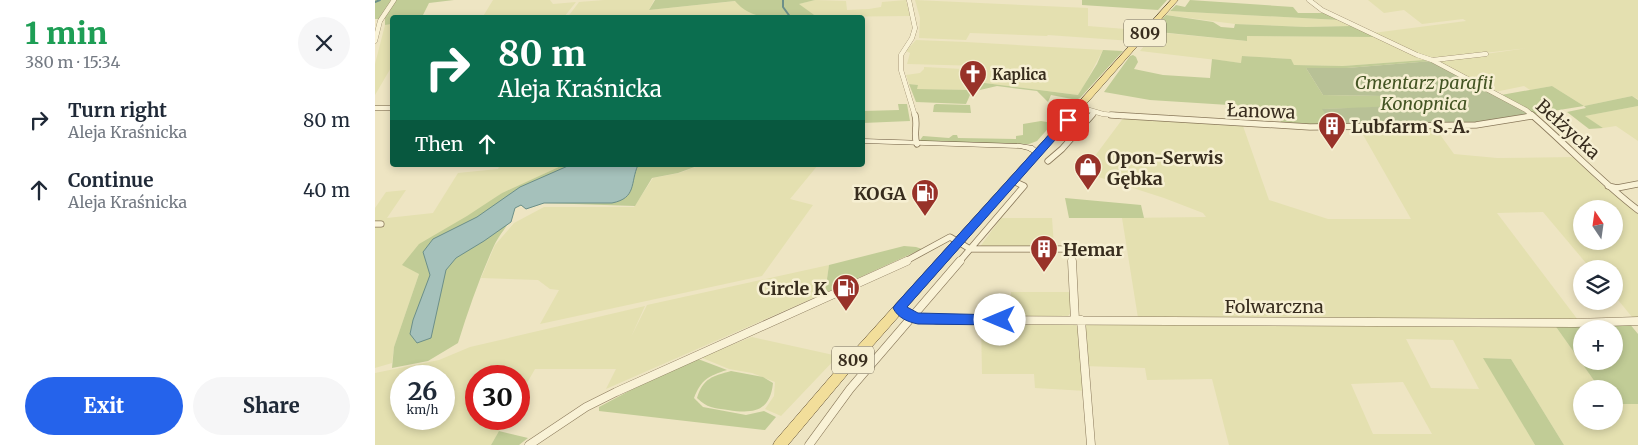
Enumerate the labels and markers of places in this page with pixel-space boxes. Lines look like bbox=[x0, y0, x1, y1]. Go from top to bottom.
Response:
church icon: Kaplica bbox=[958, 59, 988, 98]
place label: Kaplica bbox=[992, 65, 1047, 84]
pin bbox=[1047, 99, 1089, 141]
building icon: Lubfarm S. A. bbox=[1317, 111, 1347, 150]
place label: Lubfarm S. A. bbox=[1351, 115, 1470, 138]
place label: Opon-Serwis Gębka bbox=[1107, 146, 1223, 190]
shop icon: Opon-Serwis Gębka bbox=[1073, 152, 1103, 191]
fuel station icon: KOGA bbox=[910, 178, 940, 217]
place label: KOGA bbox=[853, 182, 906, 205]
building icon: Hemar bbox=[1029, 234, 1059, 273]
place label: Hemar bbox=[1063, 238, 1124, 261]
fuel station icon: Circle K bbox=[831, 273, 861, 312]
place label: Circle K bbox=[759, 277, 828, 300]

